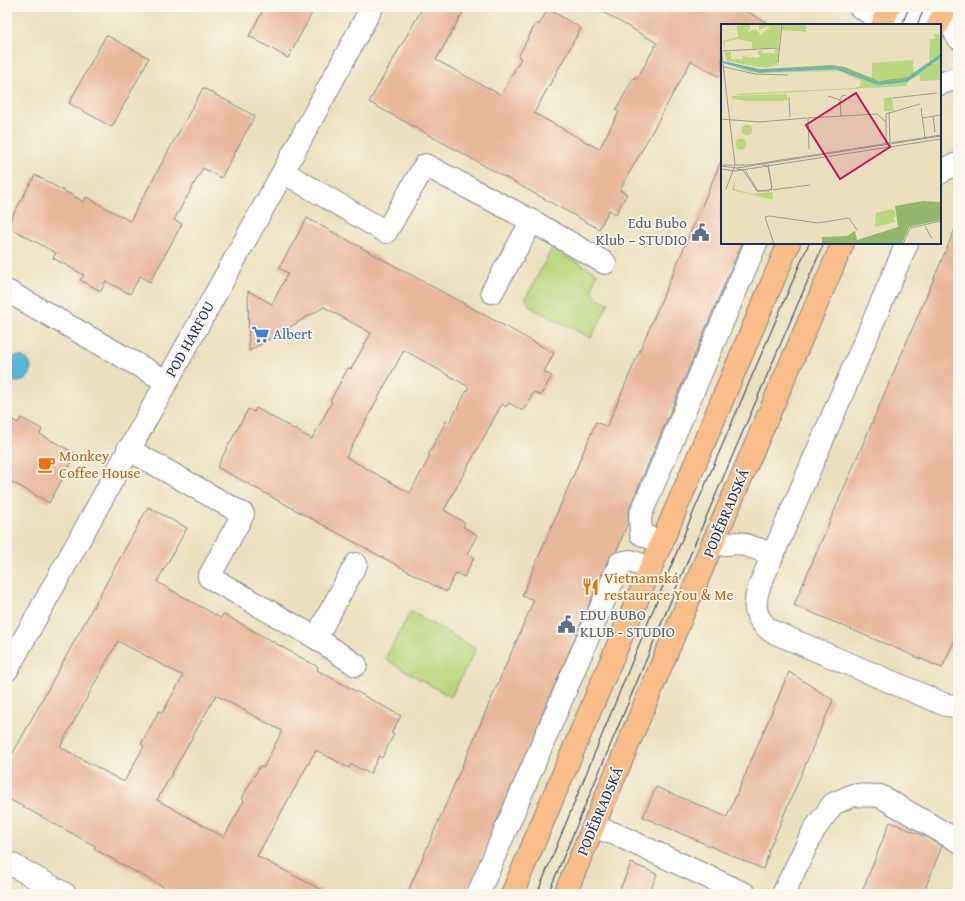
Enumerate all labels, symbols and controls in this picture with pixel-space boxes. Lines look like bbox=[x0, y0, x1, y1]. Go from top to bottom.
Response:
inset map bbox=[721, 24, 941, 244]
place label: Edu Bubo Klub – STUDIO bbox=[596, 212, 687, 250]
public building icon: Edu Bubo Klub – STUDIO bbox=[690, 222, 710, 242]
street label: POD HARFOU bbox=[160, 297, 219, 380]
place label: Albert bbox=[273, 323, 313, 344]
supermarket icon: Albert bbox=[250, 324, 270, 344]
place label: Monkey Coffee House bbox=[59, 445, 141, 483]
cafe icon: Monkey Coffee House bbox=[36, 455, 56, 475]
street label: PODĚBRADSKÁ bbox=[697, 465, 754, 560]
place label: Vietnamská restaurace You & Me bbox=[604, 567, 734, 605]
restaurant icon: Vietnamská restaurace You & Me bbox=[581, 577, 601, 597]
place label: EDU BUBO KLUB - STUDIO bbox=[580, 604, 675, 642]
public building icon: EDU BUBO KLUB - STUDIO bbox=[557, 614, 577, 634]
street label: PODĚBRADSKÁ bbox=[571, 763, 628, 858]

